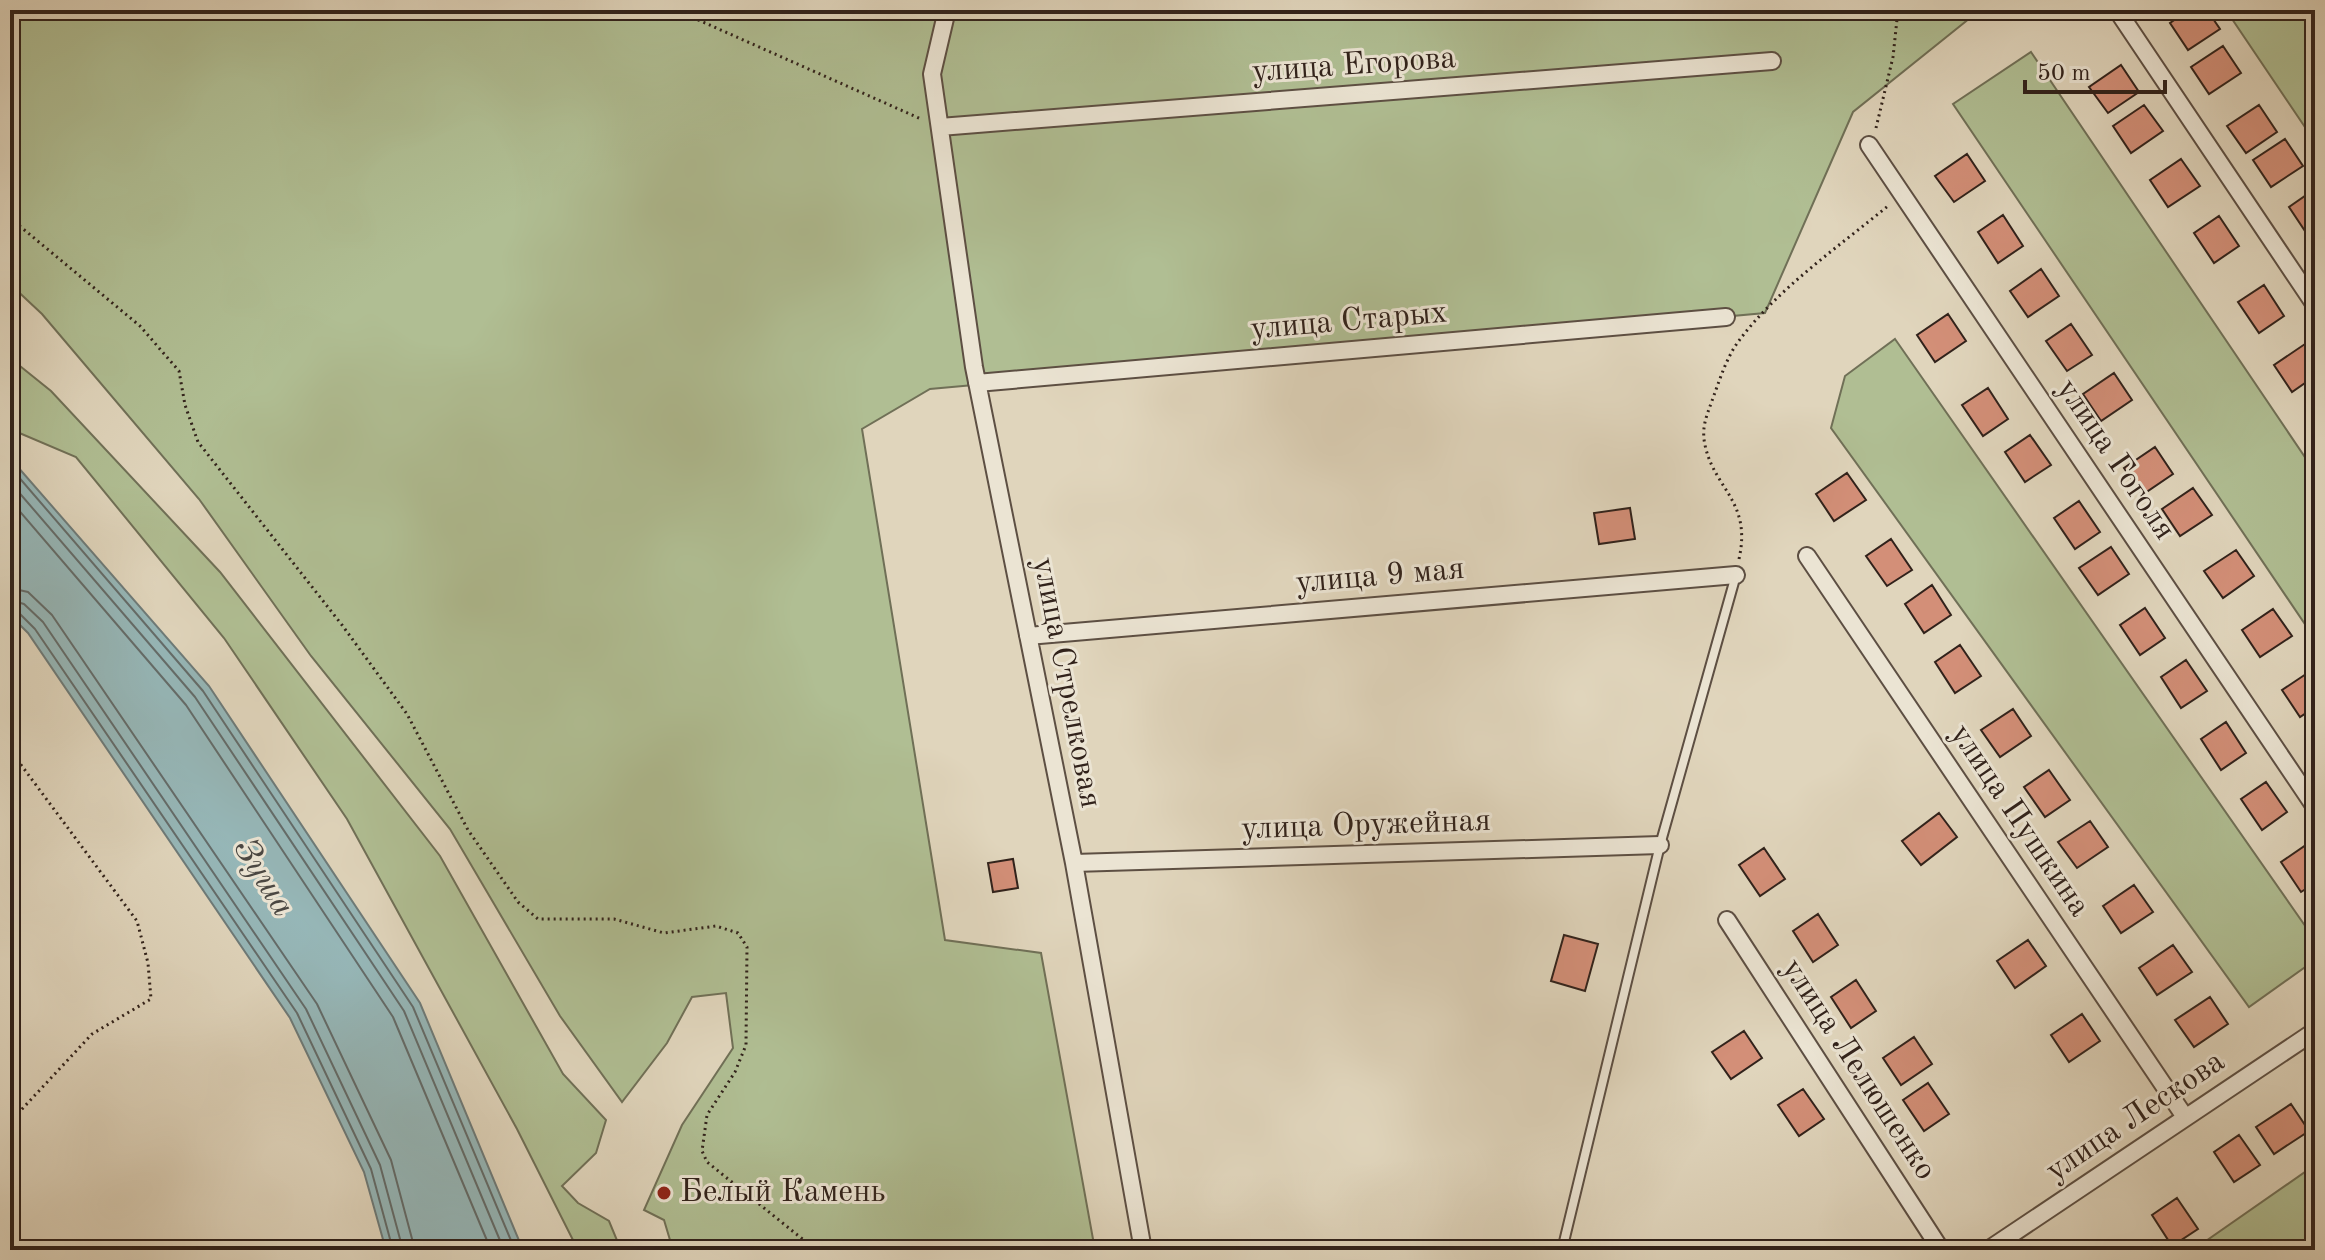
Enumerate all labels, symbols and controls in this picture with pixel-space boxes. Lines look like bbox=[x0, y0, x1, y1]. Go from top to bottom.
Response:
street label: улица Егорова bbox=[1251, 43, 1457, 89]
scale bar bbox=[2025, 44, 2165, 94]
text: 50 m bbox=[2037, 62, 2091, 86]
street label: улица Старых bbox=[1249, 297, 1449, 347]
street label: улица Гоголя bbox=[2050, 374, 2180, 546]
street label: улица 9 мая bbox=[1294, 554, 1466, 600]
street label: улица Стрелковая bbox=[1026, 555, 1106, 811]
street label: улица Пушкина bbox=[1943, 719, 2095, 923]
street label: улица Оружейная bbox=[1241, 806, 1491, 846]
water label: Зуша bbox=[226, 833, 301, 923]
street label: улица Лелюшенко bbox=[1775, 954, 1941, 1186]
street label: улица Лескова bbox=[2041, 1046, 2231, 1188]
place label: Белый Камень bbox=[680, 1177, 886, 1209]
marker: Белый Камень bbox=[655, 1184, 673, 1202]

